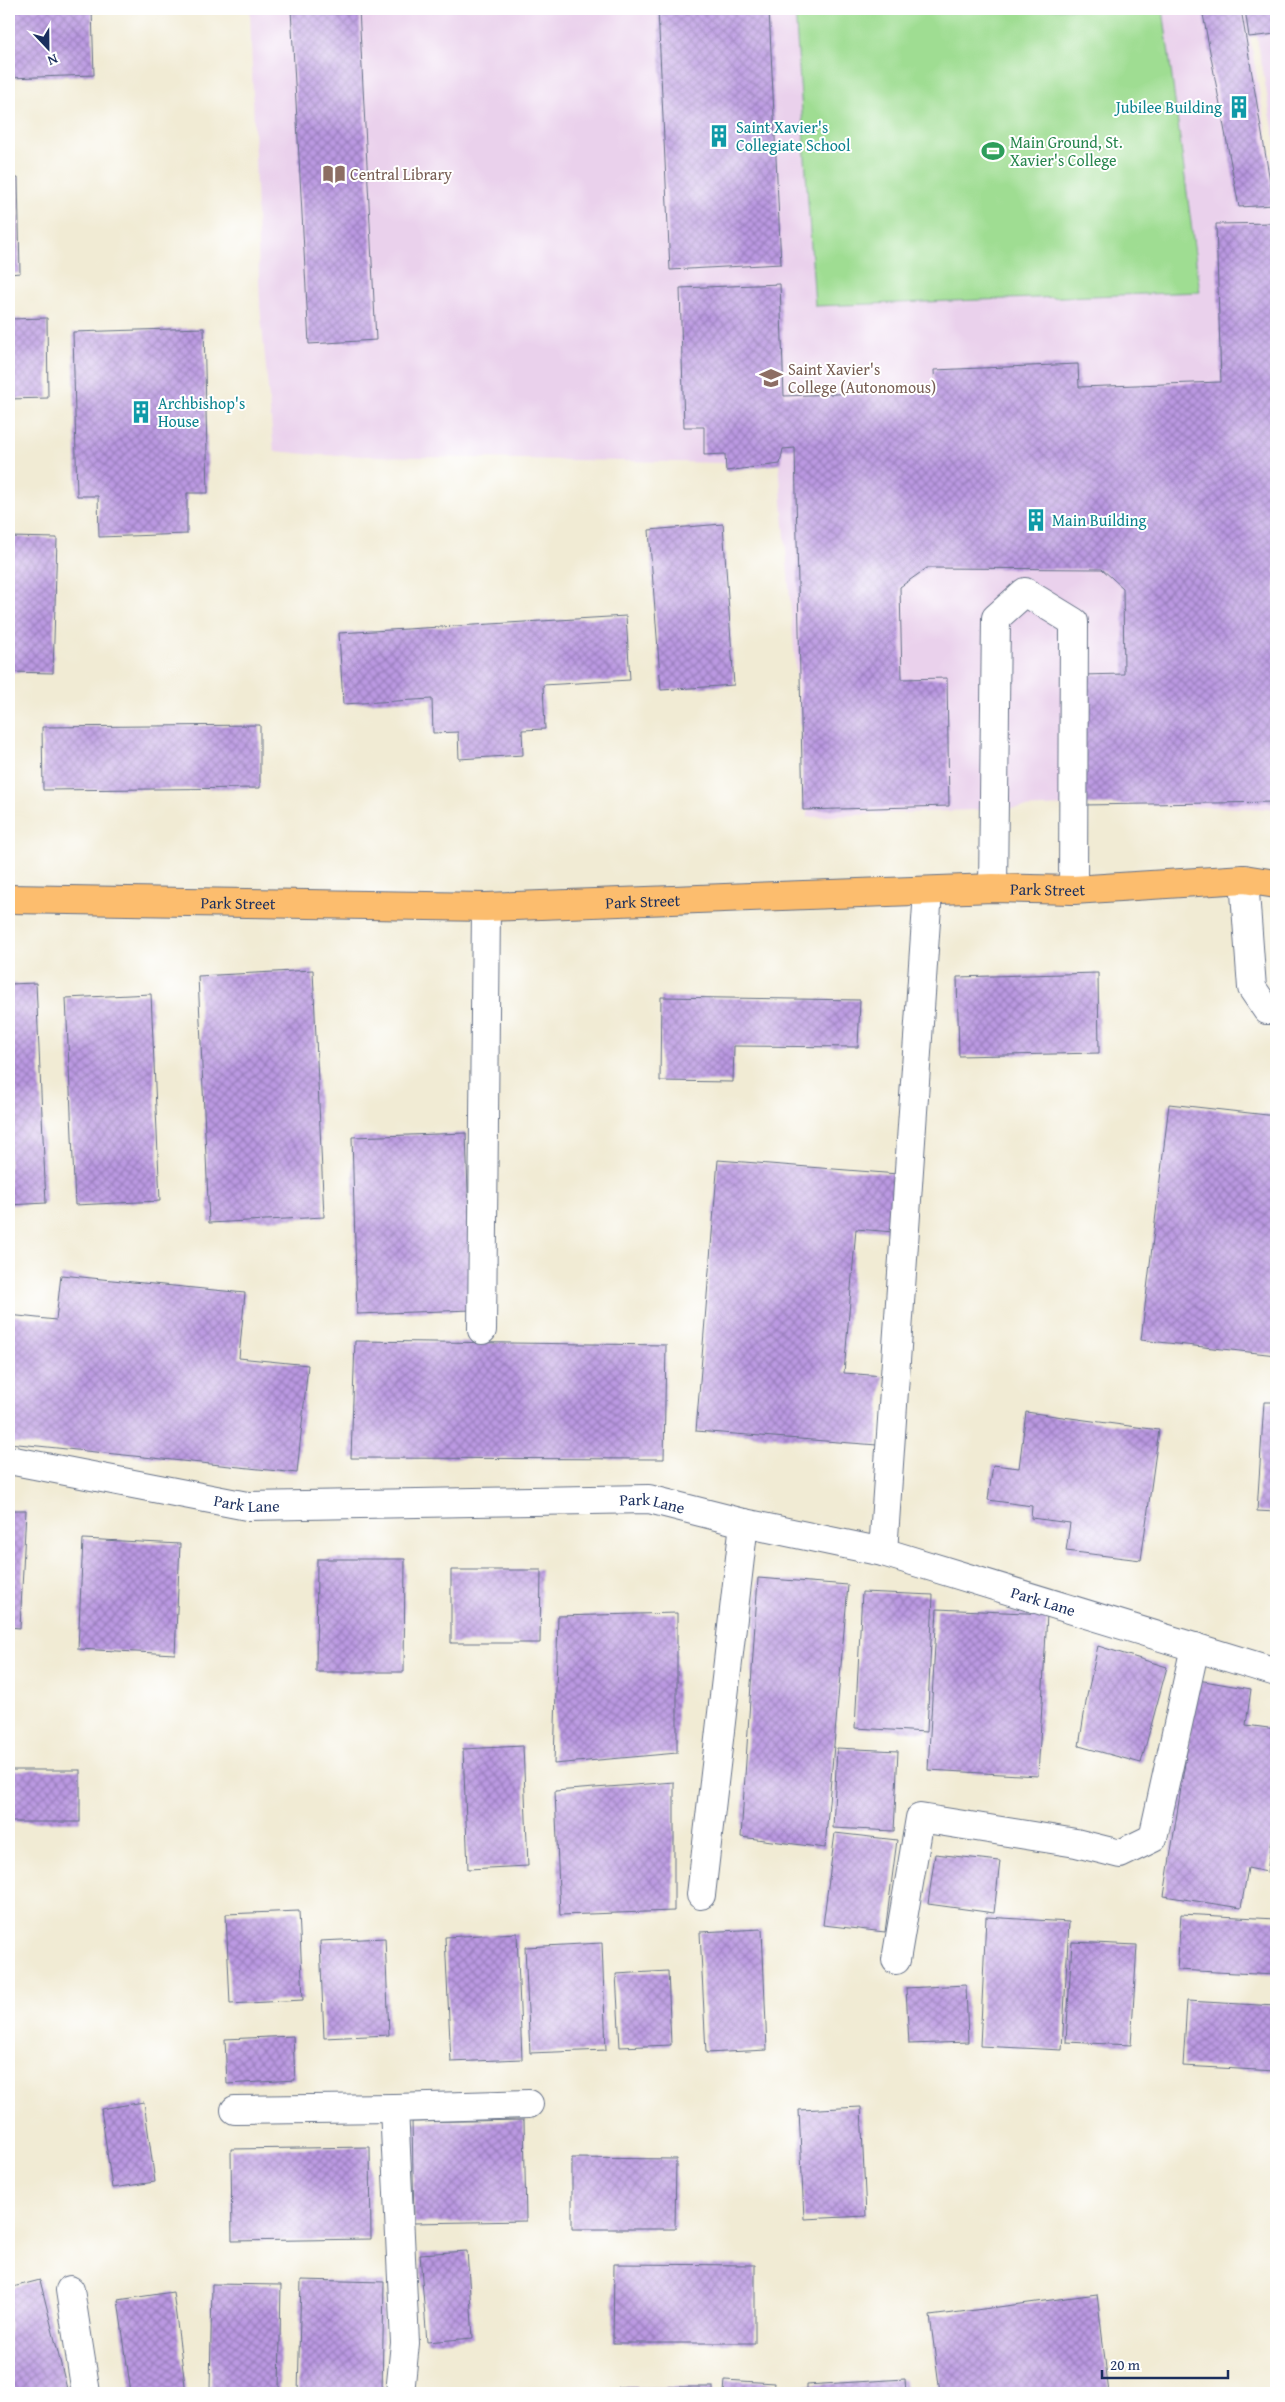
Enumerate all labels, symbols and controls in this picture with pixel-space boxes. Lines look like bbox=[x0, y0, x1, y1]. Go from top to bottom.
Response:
north arrow bbox=[22, 22, 72, 72]
text: N bbox=[44, 49, 61, 71]
building icon: Jubilee Building bbox=[1226, 94, 1252, 120]
place label: Jubilee Building bbox=[1114, 95, 1222, 119]
place label: Saint Xavier's Collegiate School bbox=[736, 115, 851, 157]
building icon: Saint Xavier's Collegiate School bbox=[706, 123, 732, 149]
place label: Main Ground, St. Xavier's College bbox=[1010, 130, 1123, 172]
sports icon: Main Ground, St. Xavier's College bbox=[980, 138, 1006, 164]
library icon: Central Library bbox=[321, 161, 347, 187]
place label: Central Library bbox=[350, 162, 452, 186]
place label: Saint Xavier's College (Autonomous) bbox=[788, 357, 936, 399]
school or university icon: Saint Xavier's College (Autonomous) bbox=[758, 365, 784, 391]
place label: Archbishop's House bbox=[158, 391, 245, 433]
building icon: Archbishop's House bbox=[128, 399, 154, 425]
building icon: Main Building bbox=[1023, 507, 1049, 533]
place label: Main Building bbox=[1052, 508, 1146, 532]
street label: Park Street bbox=[1010, 876, 1086, 902]
street label: Park Street bbox=[605, 888, 681, 915]
street label: Park Street bbox=[200, 890, 276, 915]
street label: Park Lane bbox=[619, 1487, 687, 1520]
street label: Park Lane bbox=[212, 1488, 280, 1518]
street label: Park Lane bbox=[1008, 1580, 1078, 1622]
scale bar bbox=[1102, 2347, 1229, 2379]
text: 20 m bbox=[1110, 2354, 1141, 2375]

